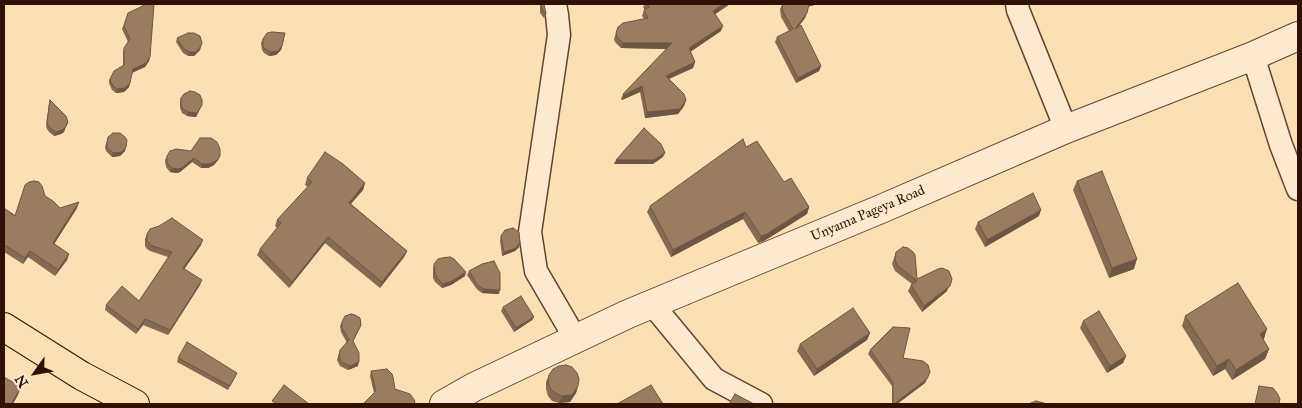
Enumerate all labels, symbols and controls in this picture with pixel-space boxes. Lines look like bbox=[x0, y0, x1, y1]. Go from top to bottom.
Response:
street label: Unyama Pageya Road bbox=[808, 182, 928, 246]
north arrow bbox=[10, 348, 60, 398]
text: N bbox=[12, 372, 32, 391]

